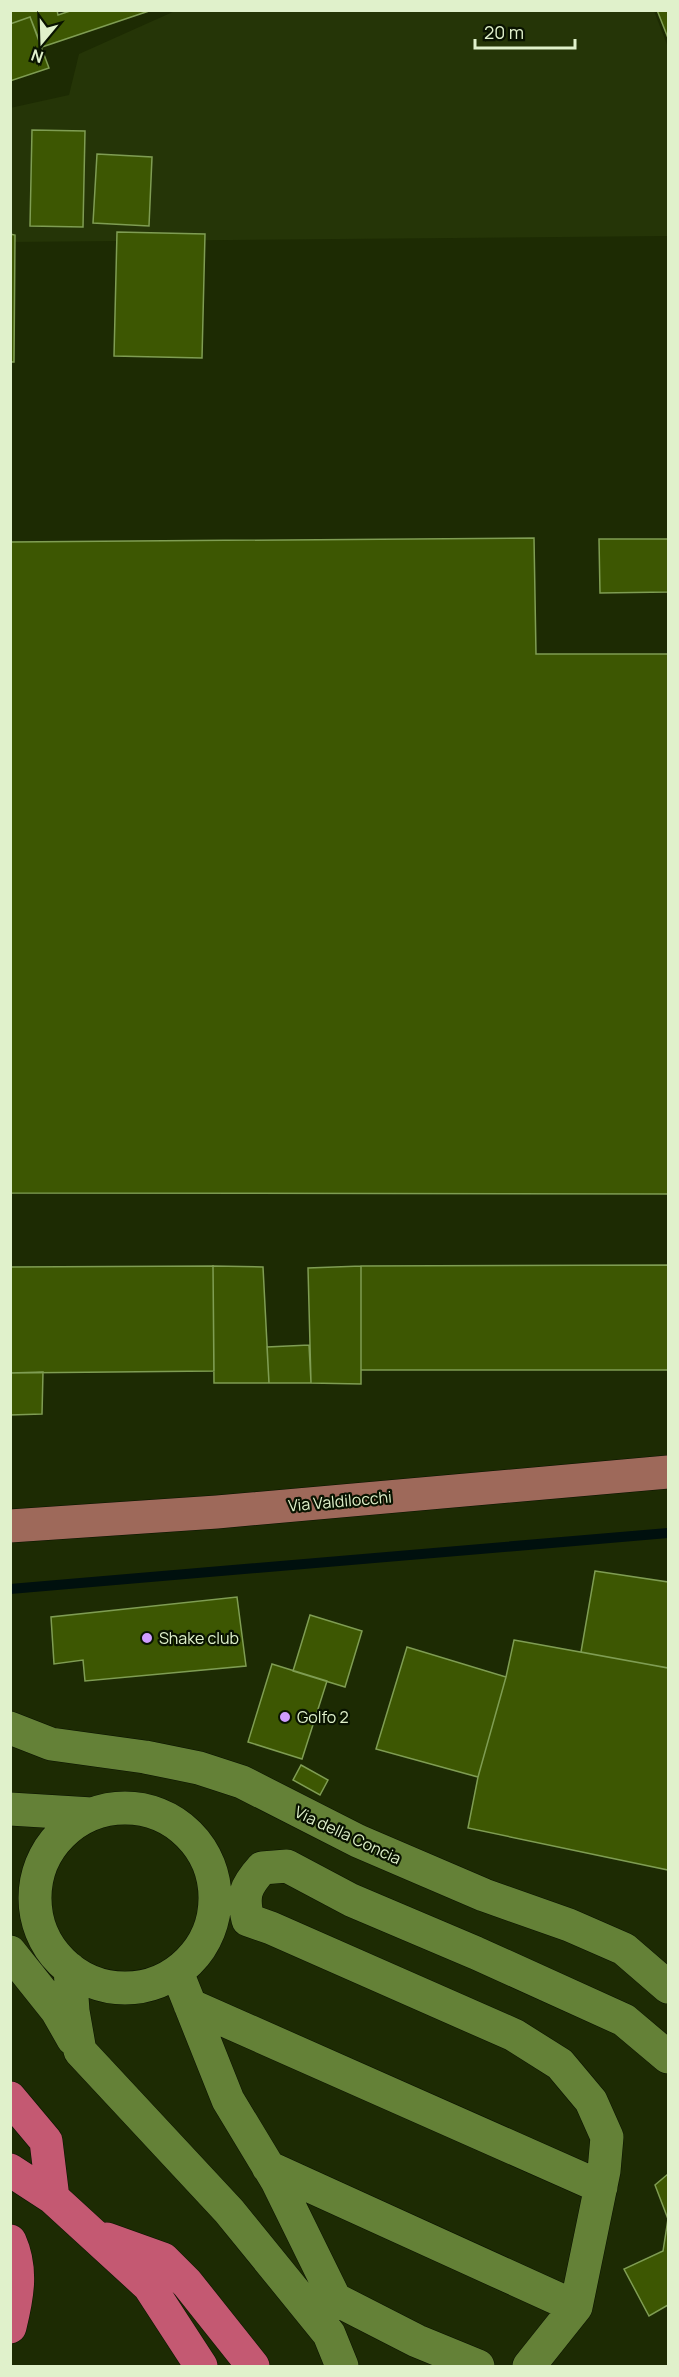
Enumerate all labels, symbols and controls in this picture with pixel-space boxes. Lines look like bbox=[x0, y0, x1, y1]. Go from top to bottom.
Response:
north arrow bbox=[12, 12, 72, 72]
scale bar bbox=[475, 12, 576, 50]
text: 20 m bbox=[484, 20, 524, 44]
text: N bbox=[28, 44, 46, 68]
street label: Via Valdilocchi bbox=[287, 1486, 393, 1516]
place label: Shake club bbox=[159, 1627, 239, 1649]
marker: Shake club bbox=[140, 1631, 154, 1645]
place label: Golfo 2 bbox=[297, 1706, 349, 1728]
marker: Golfo 2 bbox=[278, 1710, 292, 1724]
street label: Via della Concia bbox=[291, 1801, 405, 1869]

